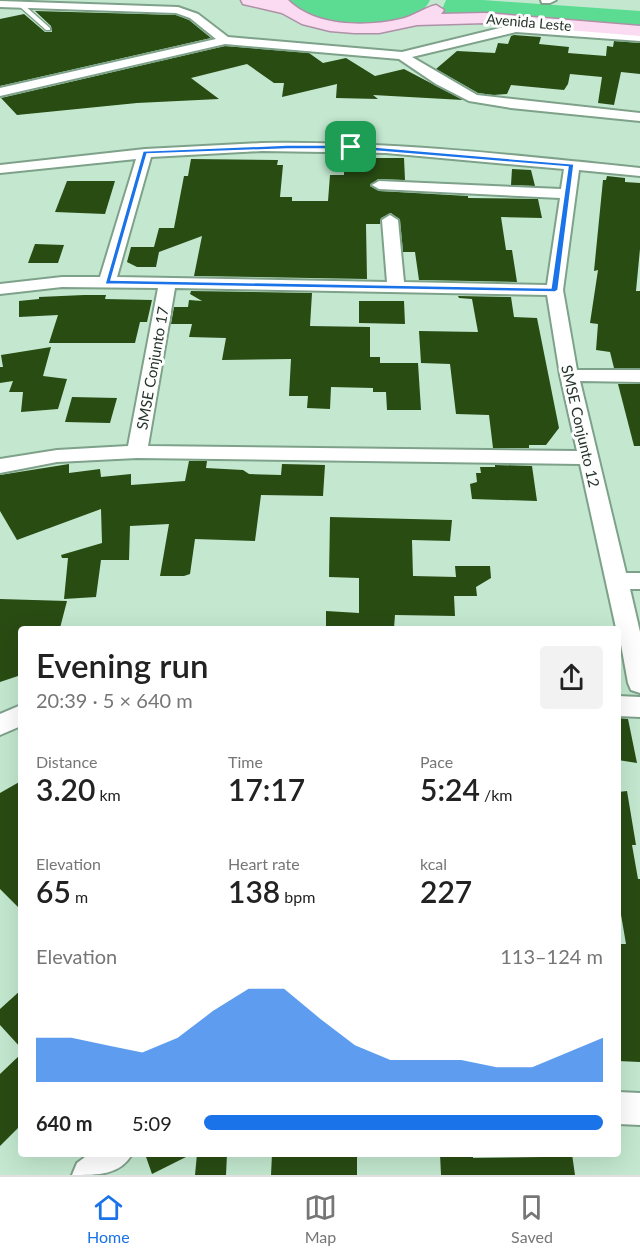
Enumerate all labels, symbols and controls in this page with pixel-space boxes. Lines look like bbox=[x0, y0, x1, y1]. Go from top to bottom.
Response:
street label: Avenida Leste bbox=[486, 10, 572, 34]
pin bbox=[325, 121, 376, 172]
icon: arrive bbox=[334, 130, 367, 163]
street label: SMSE Conjunto 17 bbox=[132, 305, 172, 431]
street label: SMSE Conjunto 12 bbox=[558, 363, 604, 489]
text: Evening run bbox=[36, 645, 209, 685]
button: share bbox=[540, 646, 603, 709]
text: 20:39 · 5 × 640 m bbox=[36, 688, 193, 712]
text: Distance bbox=[36, 752, 97, 771]
text: Time bbox=[228, 752, 263, 771]
text: Pace bbox=[420, 752, 453, 771]
text: 3.20 bbox=[36, 771, 95, 807]
text: 17:17 bbox=[228, 771, 305, 807]
text: 5:24 bbox=[420, 771, 480, 807]
text: km bbox=[95, 785, 121, 804]
text: /km bbox=[480, 785, 512, 804]
text: Elevation bbox=[36, 854, 101, 873]
text: Heart rate bbox=[228, 854, 300, 873]
text: kcal bbox=[420, 854, 447, 873]
text: 65 bbox=[36, 873, 71, 909]
text: 138 bbox=[228, 873, 280, 909]
text: 227 bbox=[420, 873, 472, 909]
text: m bbox=[71, 887, 88, 906]
text: bpm bbox=[280, 887, 315, 906]
text: Elevation bbox=[36, 944, 117, 968]
text: 113–124 m bbox=[500, 944, 603, 968]
text: 640 m bbox=[36, 1111, 92, 1135]
text: 5:09 bbox=[132, 1111, 172, 1135]
tab: Home bbox=[87, 1191, 130, 1246]
tab: Map bbox=[304, 1191, 337, 1246]
tab: Saved bbox=[511, 1191, 553, 1246]

